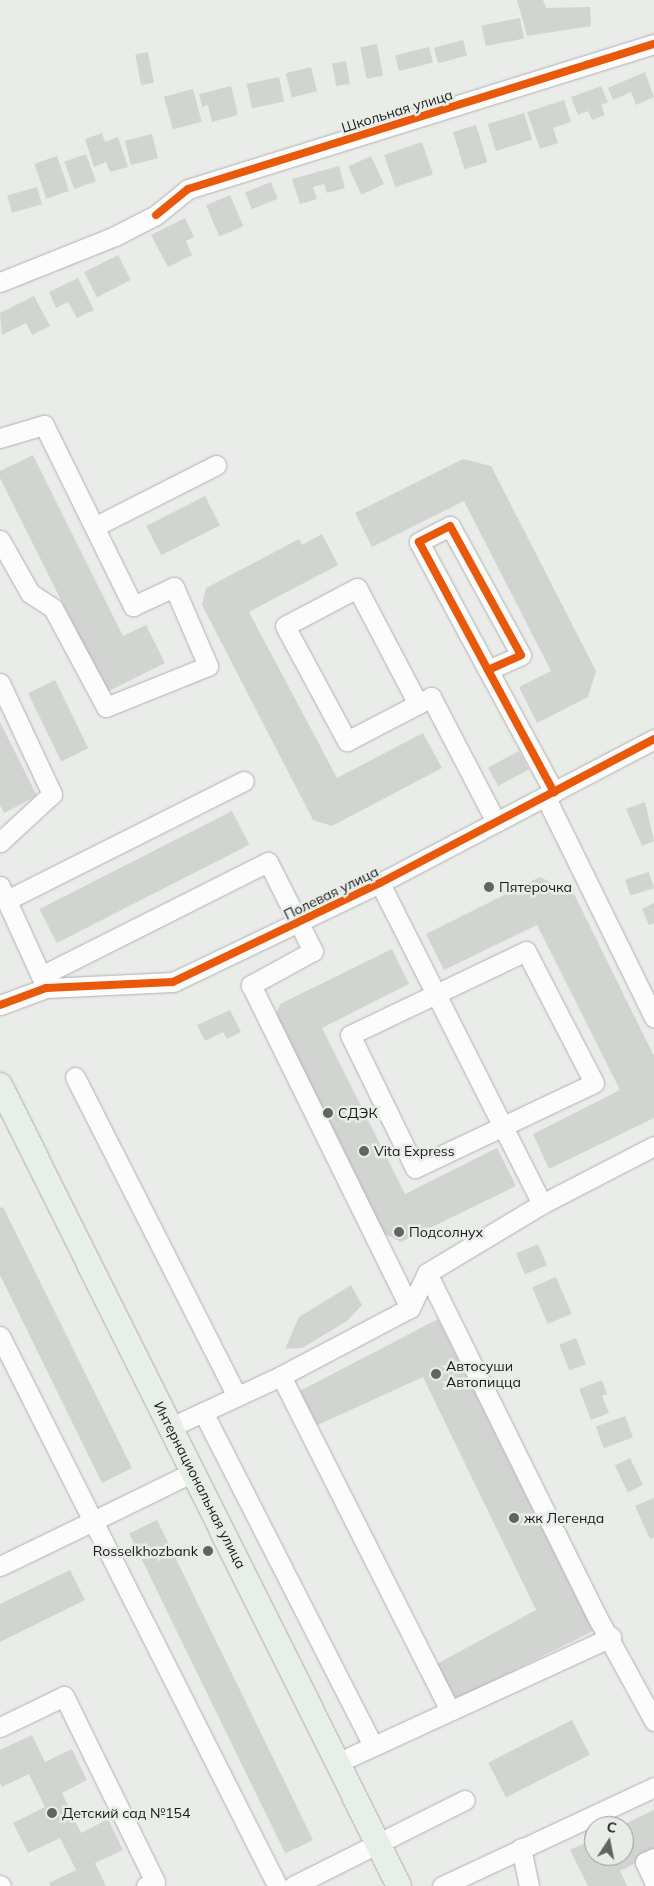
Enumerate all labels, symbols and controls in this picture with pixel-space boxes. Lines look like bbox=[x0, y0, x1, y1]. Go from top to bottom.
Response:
street label: Школьная улица bbox=[339, 86, 455, 136]
street label: Полевая улица bbox=[281, 863, 381, 923]
place label: Пятерочка bbox=[499, 879, 572, 895]
marker: Пятерочка bbox=[483, 881, 495, 893]
place label: СДЭК bbox=[338, 1105, 378, 1121]
marker: СДЭК bbox=[322, 1107, 334, 1119]
place label: Vita Express bbox=[374, 1143, 455, 1159]
marker: Vita Express bbox=[358, 1145, 370, 1157]
place label: Подсолнух bbox=[409, 1224, 483, 1240]
marker: Подсолнух bbox=[393, 1226, 405, 1238]
place label: Автосуши Автопицца bbox=[446, 1358, 521, 1390]
marker: Автосуши Автопицца bbox=[430, 1368, 442, 1380]
street label: Интернациональная улица bbox=[150, 1399, 250, 1571]
place label: жк Легенда bbox=[524, 1510, 604, 1526]
marker: жк Легенда bbox=[508, 1512, 520, 1524]
place label: Rosselkhozbank bbox=[93, 1543, 198, 1559]
marker: Rosselkhozbank bbox=[202, 1545, 214, 1557]
place label: Детский сад №154 bbox=[62, 1805, 190, 1821]
marker: Детский сад №154 bbox=[46, 1807, 58, 1819]
north arrow bbox=[584, 1816, 634, 1866]
text: С bbox=[605, 1818, 618, 1837]

